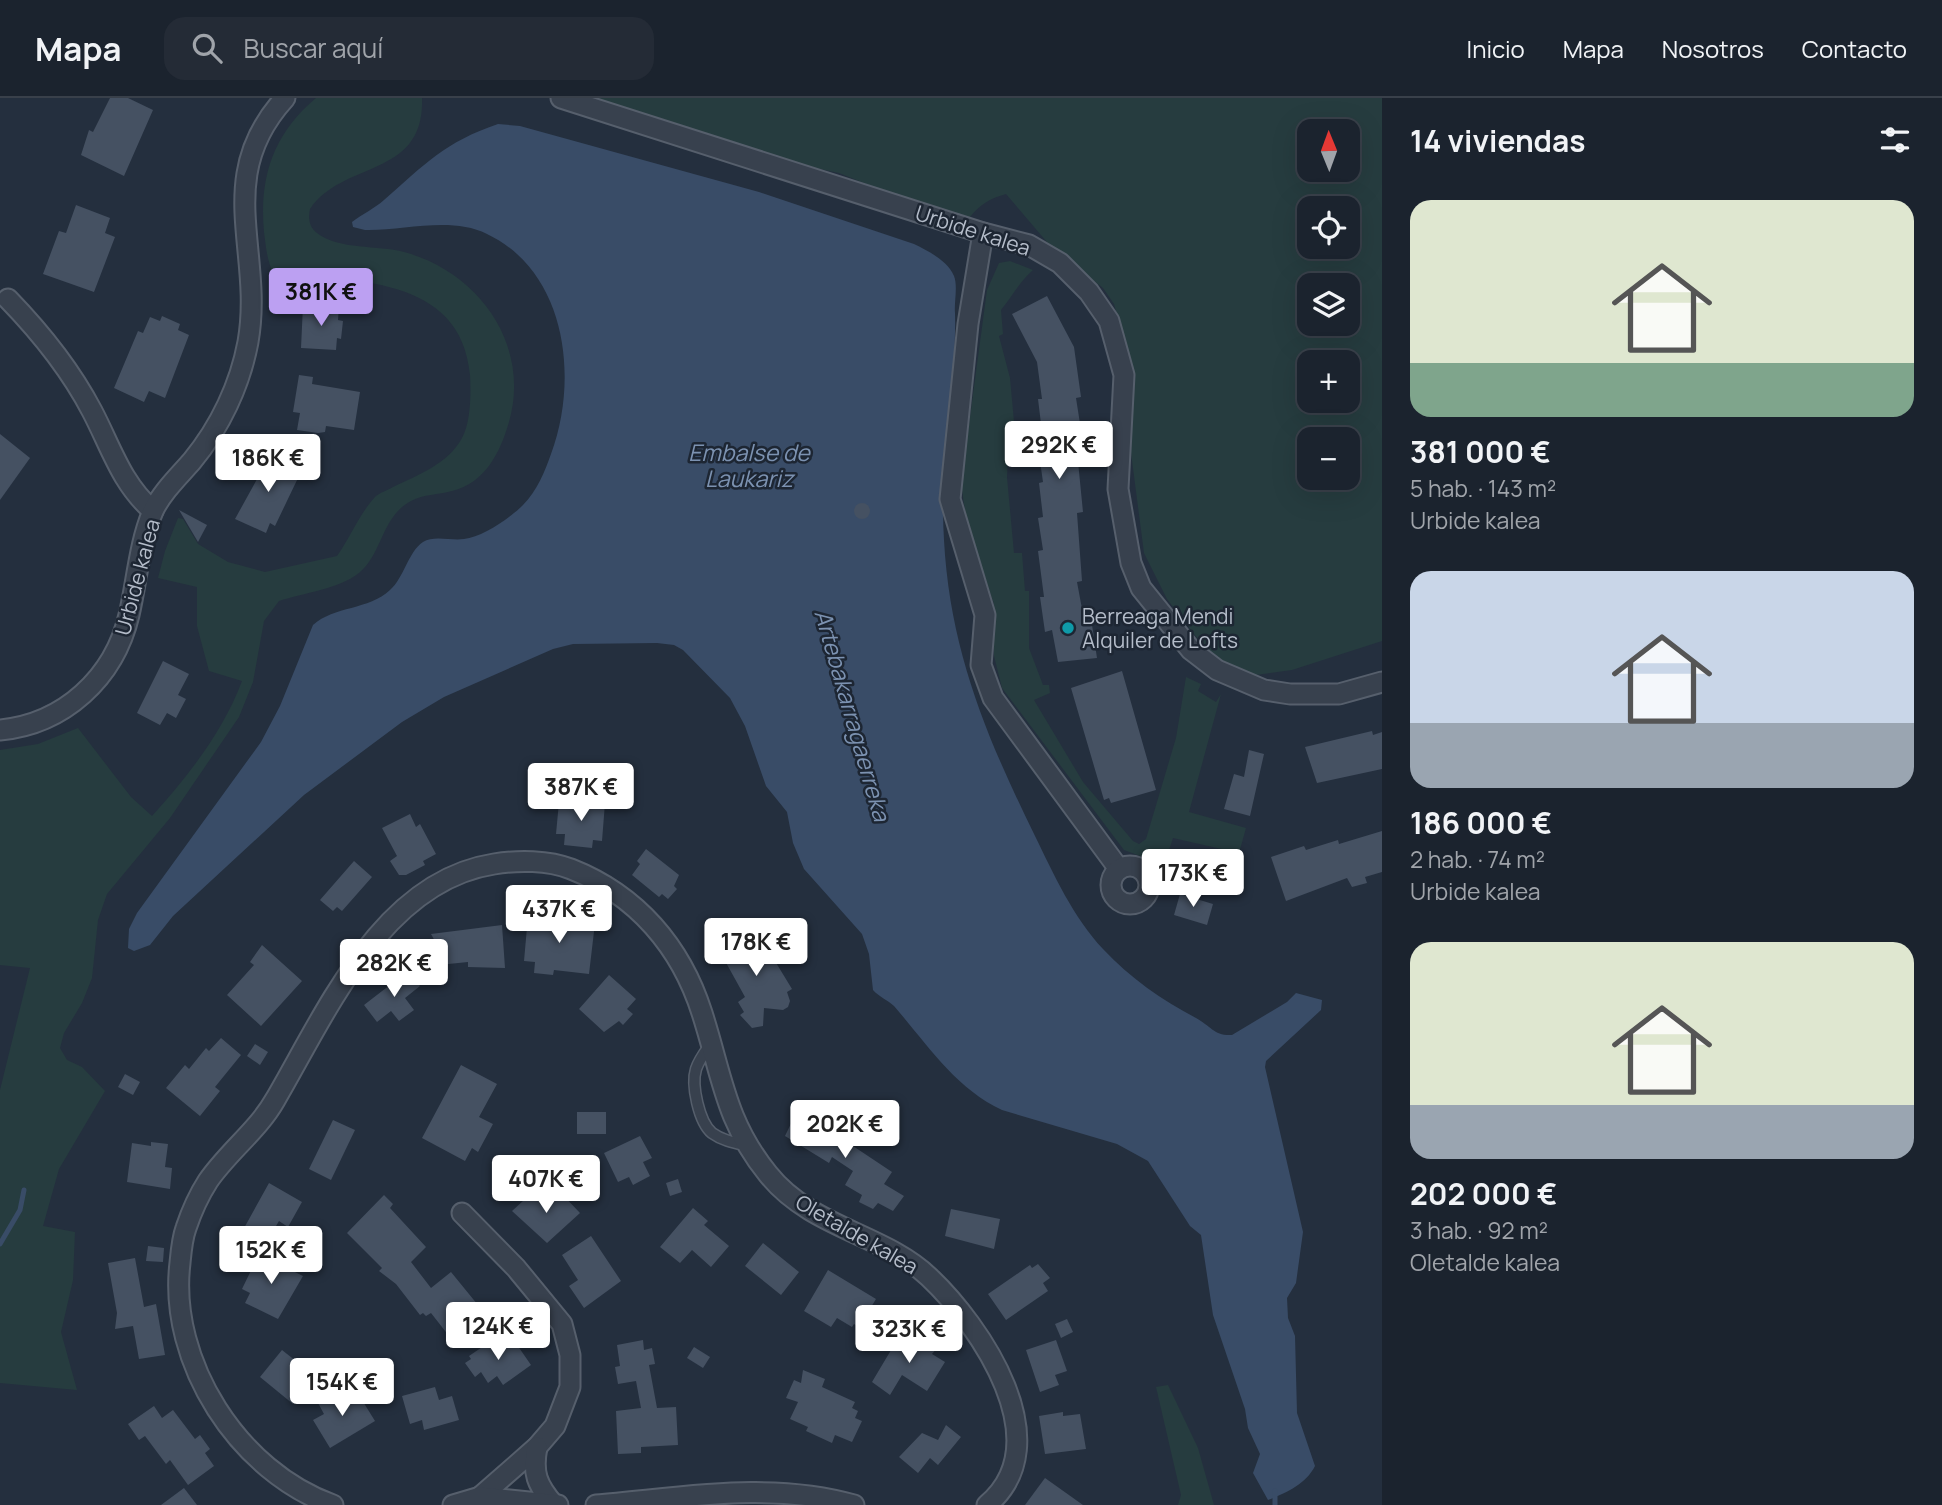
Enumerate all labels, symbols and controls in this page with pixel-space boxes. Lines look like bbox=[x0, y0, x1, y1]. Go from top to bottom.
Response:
search box bbox=[164, 17, 654, 80]
text: Mapa bbox=[35, 26, 122, 71]
icon: search bbox=[188, 29, 226, 67]
text: Buscar aquí bbox=[244, 30, 383, 66]
text: Inicio bbox=[1467, 32, 1525, 65]
text: Mapa bbox=[1563, 32, 1624, 65]
text: Nosotros bbox=[1662, 32, 1764, 65]
text: Contacto bbox=[1802, 32, 1907, 65]
north arrow bbox=[1297, 119, 1360, 182]
map controls bbox=[1297, 119, 1360, 490]
text: 14 viviendas bbox=[1410, 120, 1586, 161]
icon: filters bbox=[1876, 121, 1914, 159]
button: locate bbox=[1297, 196, 1360, 259]
street label: Urbide kalea bbox=[912, 198, 1034, 262]
icon: home bbox=[1599, 245, 1725, 371]
pin: 381K € bbox=[264, 268, 378, 328]
button: layers bbox=[1297, 273, 1360, 336]
text: 381K € bbox=[285, 275, 357, 307]
button: + bbox=[1297, 350, 1360, 413]
pin: 292K € bbox=[1002, 422, 1116, 481]
button: − bbox=[1297, 427, 1360, 490]
text: 292K € bbox=[1021, 428, 1097, 460]
text: 381 000 € bbox=[1410, 431, 1551, 472]
pin: 186K € bbox=[211, 434, 325, 494]
water label: Embalse de Laukariz bbox=[688, 436, 811, 494]
text: 186K € bbox=[231, 441, 305, 473]
text: 5 hab. · 143 m² bbox=[1410, 472, 1556, 504]
text: Urbide kalea bbox=[1410, 504, 1541, 536]
street label: Urbide kalea bbox=[108, 516, 166, 638]
place label: Berreaga Mendi Alquiler de Lofts bbox=[1082, 602, 1238, 654]
water label: Artebakarragaerreka bbox=[808, 606, 899, 826]
icon: home bbox=[1599, 616, 1725, 742]
marker: Berreaga Mendi Alquiler de Lofts bbox=[1060, 620, 1076, 636]
pin: 387K € bbox=[524, 764, 638, 823]
text: 387K € bbox=[544, 770, 618, 802]
text: 186 000 € bbox=[1410, 802, 1552, 843]
text: 2 hab. · 74 m² bbox=[1410, 843, 1545, 875]
pin: 173K € bbox=[1136, 850, 1250, 909]
text: 173K € bbox=[1158, 856, 1228, 888]
text: Urbide kalea bbox=[1410, 875, 1541, 907]
pin: 437K € bbox=[502, 886, 616, 945]
text: 437K € bbox=[522, 892, 596, 924]
pin: 178K € bbox=[699, 918, 813, 978]
text: 178K € bbox=[720, 925, 792, 957]
pin: 282K € bbox=[337, 940, 451, 999]
text: 282K € bbox=[356, 946, 432, 978]
icon: home bbox=[1599, 987, 1725, 1113]
pin: 202K € bbox=[788, 1100, 902, 1160]
text: 202K € bbox=[806, 1107, 884, 1139]
pin: 407K € bbox=[489, 1156, 603, 1215]
text: 407K € bbox=[508, 1162, 584, 1194]
text: 202 000 € bbox=[1410, 1173, 1557, 1214]
street label: Oletalde kalea bbox=[791, 1188, 923, 1280]
text: 3 hab. · 92 m² bbox=[1410, 1214, 1548, 1246]
pin: 152K € bbox=[214, 1226, 328, 1286]
text: 152K € bbox=[235, 1233, 307, 1265]
text: Oletalde kalea bbox=[1410, 1246, 1560, 1278]
pin: 124K € bbox=[441, 1302, 555, 1362]
pin: 323K € bbox=[852, 1306, 966, 1365]
text: 124K € bbox=[462, 1309, 534, 1341]
text: 323K € bbox=[871, 1312, 947, 1344]
pin: 154K € bbox=[285, 1358, 399, 1418]
text: 154K € bbox=[306, 1365, 378, 1397]

